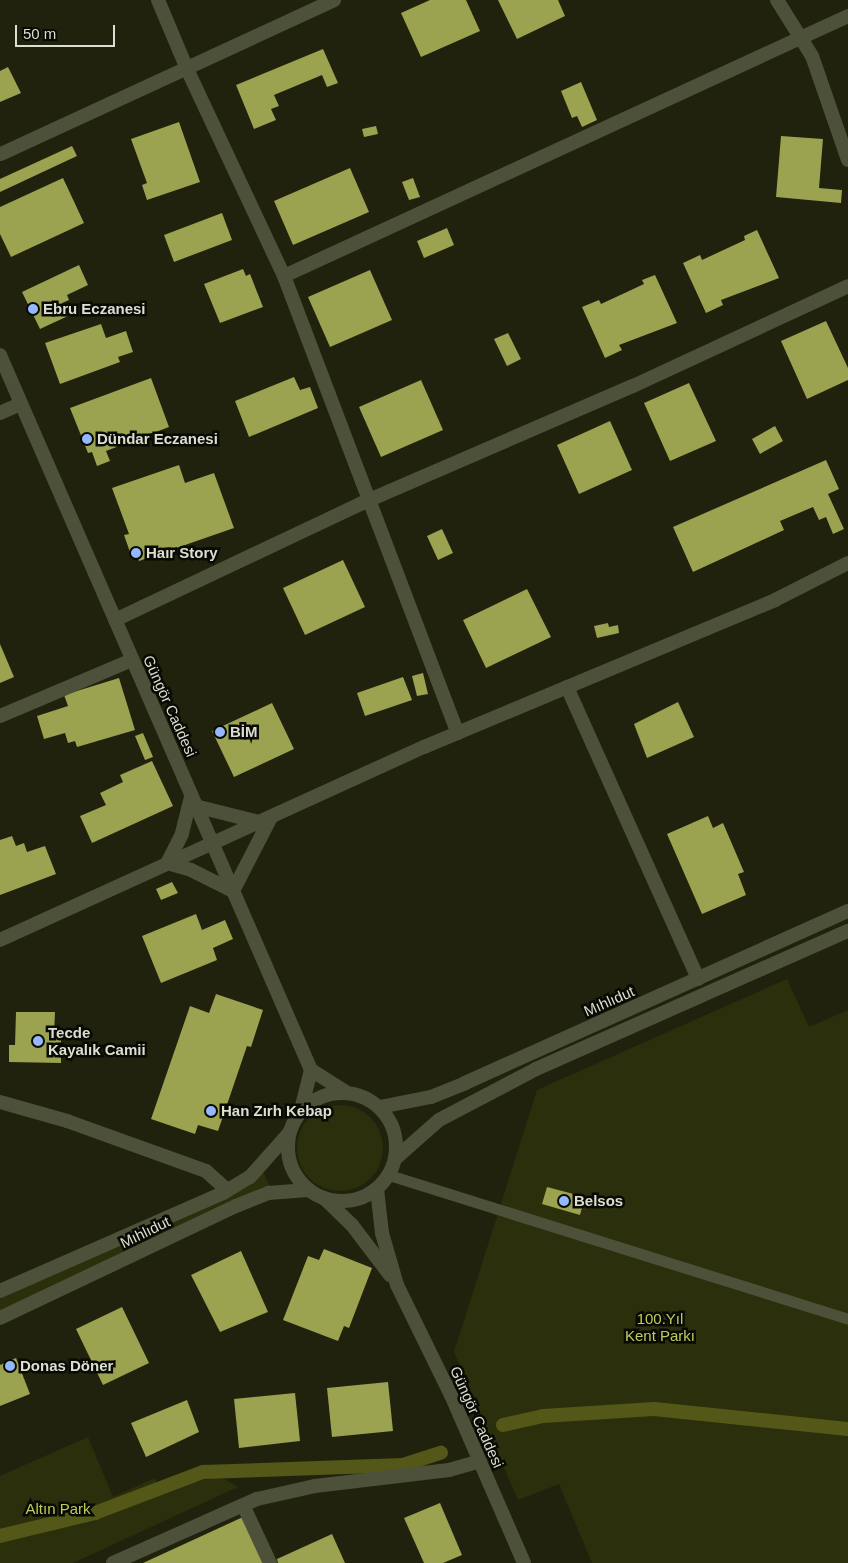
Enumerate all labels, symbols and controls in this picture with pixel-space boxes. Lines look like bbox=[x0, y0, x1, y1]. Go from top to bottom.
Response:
scale bar bbox=[18, 15, 118, 47]
text: 50 m bbox=[23, 25, 56, 42]
place label: Ebru Eczanesi bbox=[43, 300, 146, 318]
marker: Ebru Eczanesi bbox=[27, 303, 39, 315]
place label: Dündar Eczanesi bbox=[97, 430, 218, 448]
marker: Dündar Eczanesi bbox=[81, 433, 93, 445]
place label: Haır Story bbox=[146, 544, 218, 562]
marker: Haır Story bbox=[130, 547, 142, 559]
street label: Güngör Caddesi bbox=[140, 652, 200, 760]
place label: BİM bbox=[230, 723, 257, 741]
marker: BİM bbox=[214, 726, 226, 738]
street label: Mıhlıdut bbox=[581, 982, 637, 1020]
place label: Tecde Kayalık Camii bbox=[48, 1023, 146, 1058]
marker: Tecde Kayalık Camii bbox=[32, 1035, 44, 1047]
place label: Han Zırh Kebap bbox=[221, 1102, 332, 1120]
marker: Han Zırh Kebap bbox=[205, 1105, 217, 1117]
place label: Belsos bbox=[574, 1192, 623, 1210]
marker: Belsos bbox=[558, 1195, 570, 1207]
street label: Mıhlıdut bbox=[117, 1212, 173, 1252]
park label: 100.Yıl Kent Parkı bbox=[625, 1309, 695, 1344]
place label: Donas Döner bbox=[20, 1357, 113, 1375]
marker: Donas Döner bbox=[4, 1360, 16, 1372]
street label: Güngör Caddesi bbox=[447, 1363, 507, 1471]
park label: Altın Park bbox=[25, 1500, 91, 1518]

